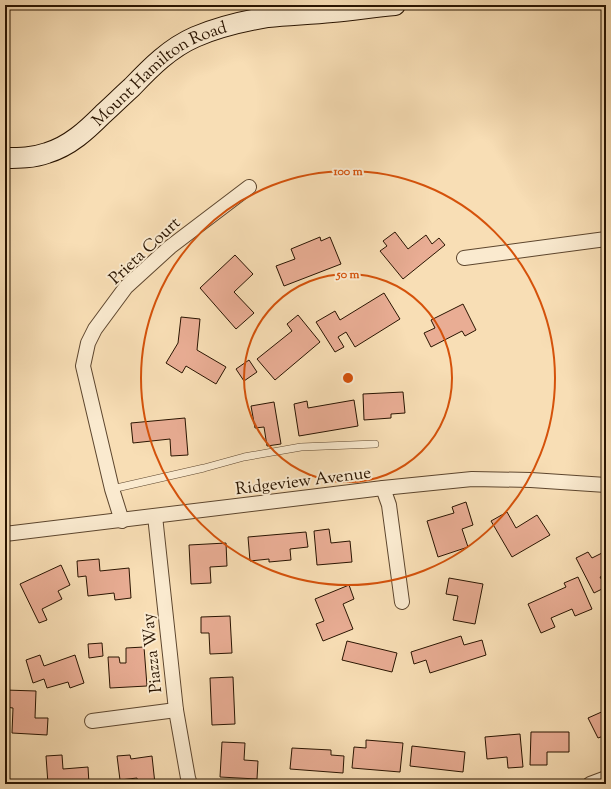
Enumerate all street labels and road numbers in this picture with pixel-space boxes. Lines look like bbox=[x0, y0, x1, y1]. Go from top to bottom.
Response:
street label: Mount Hamilton Road bbox=[87, 16, 230, 133]
street label: Prieta Court bbox=[104, 212, 187, 291]
street label: Ridgeview Avenue bbox=[234, 462, 373, 502]
street label: Piazza Way bbox=[137, 611, 169, 694]

